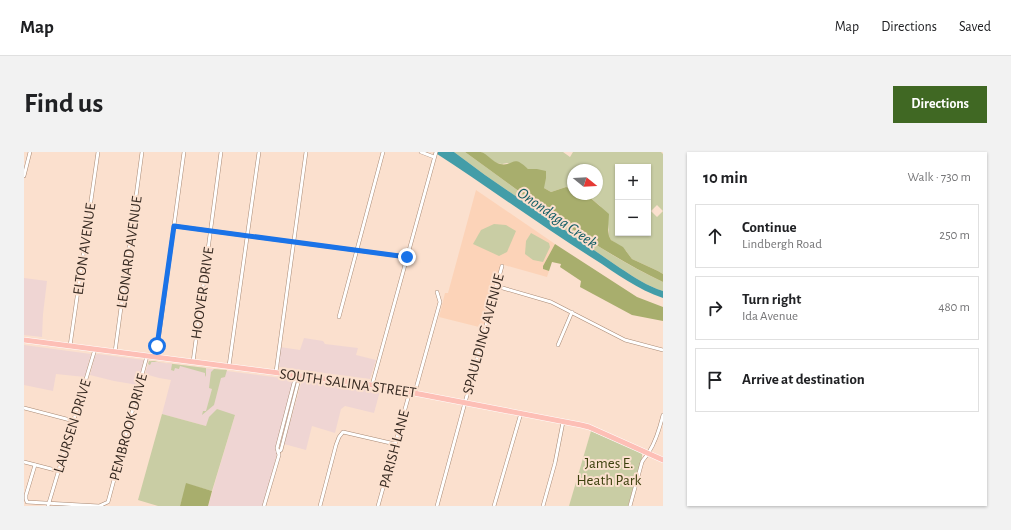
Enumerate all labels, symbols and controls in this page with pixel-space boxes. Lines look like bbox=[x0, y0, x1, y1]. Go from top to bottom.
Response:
text: Map bbox=[20, 18, 54, 37]
text: Map bbox=[835, 20, 859, 34]
text: Directions bbox=[881, 20, 937, 34]
text: Saved bbox=[959, 20, 991, 34]
button: Directions bbox=[893, 86, 987, 123]
text: Find us bbox=[24, 90, 103, 118]
north arrow bbox=[567, 164, 603, 200]
map controls bbox=[615, 164, 651, 236]
button: + bbox=[615, 164, 651, 200]
text: 10 min bbox=[703, 169, 748, 186]
text: Walk · 730 m bbox=[907, 171, 971, 184]
water label: Onondaga Creek bbox=[514, 184, 601, 251]
street label: LEONARD AVENUE bbox=[114, 195, 145, 309]
button: − bbox=[615, 200, 651, 236]
street label: ELTON AVENUE bbox=[71, 202, 98, 296]
text: Continue bbox=[742, 220, 797, 235]
icon: ahead bbox=[704, 225, 726, 247]
text: 250 m bbox=[939, 229, 970, 242]
text: Lindbergh Road bbox=[742, 238, 822, 251]
street label: HOOVER DRIVE bbox=[189, 246, 216, 340]
route end bbox=[398, 248, 416, 266]
street label: SPAULDING AVENUE bbox=[460, 272, 507, 396]
text: Turn right bbox=[742, 292, 801, 307]
icon: right bbox=[704, 297, 726, 319]
text: 480 m bbox=[938, 301, 970, 314]
text: Ida Avenue bbox=[742, 310, 798, 323]
route start bbox=[148, 337, 166, 355]
street label: SOUTH SALINA STREET bbox=[279, 366, 418, 401]
icon: arrive bbox=[704, 369, 726, 391]
street label: PEMBROOK DRIVE bbox=[107, 372, 150, 482]
text: Arrive at destination bbox=[742, 372, 865, 387]
street label: LAURSEN DRIVE bbox=[51, 378, 94, 475]
street label: PARISH LANE bbox=[377, 408, 412, 490]
park label: James E. Heath Park bbox=[577, 456, 642, 488]

